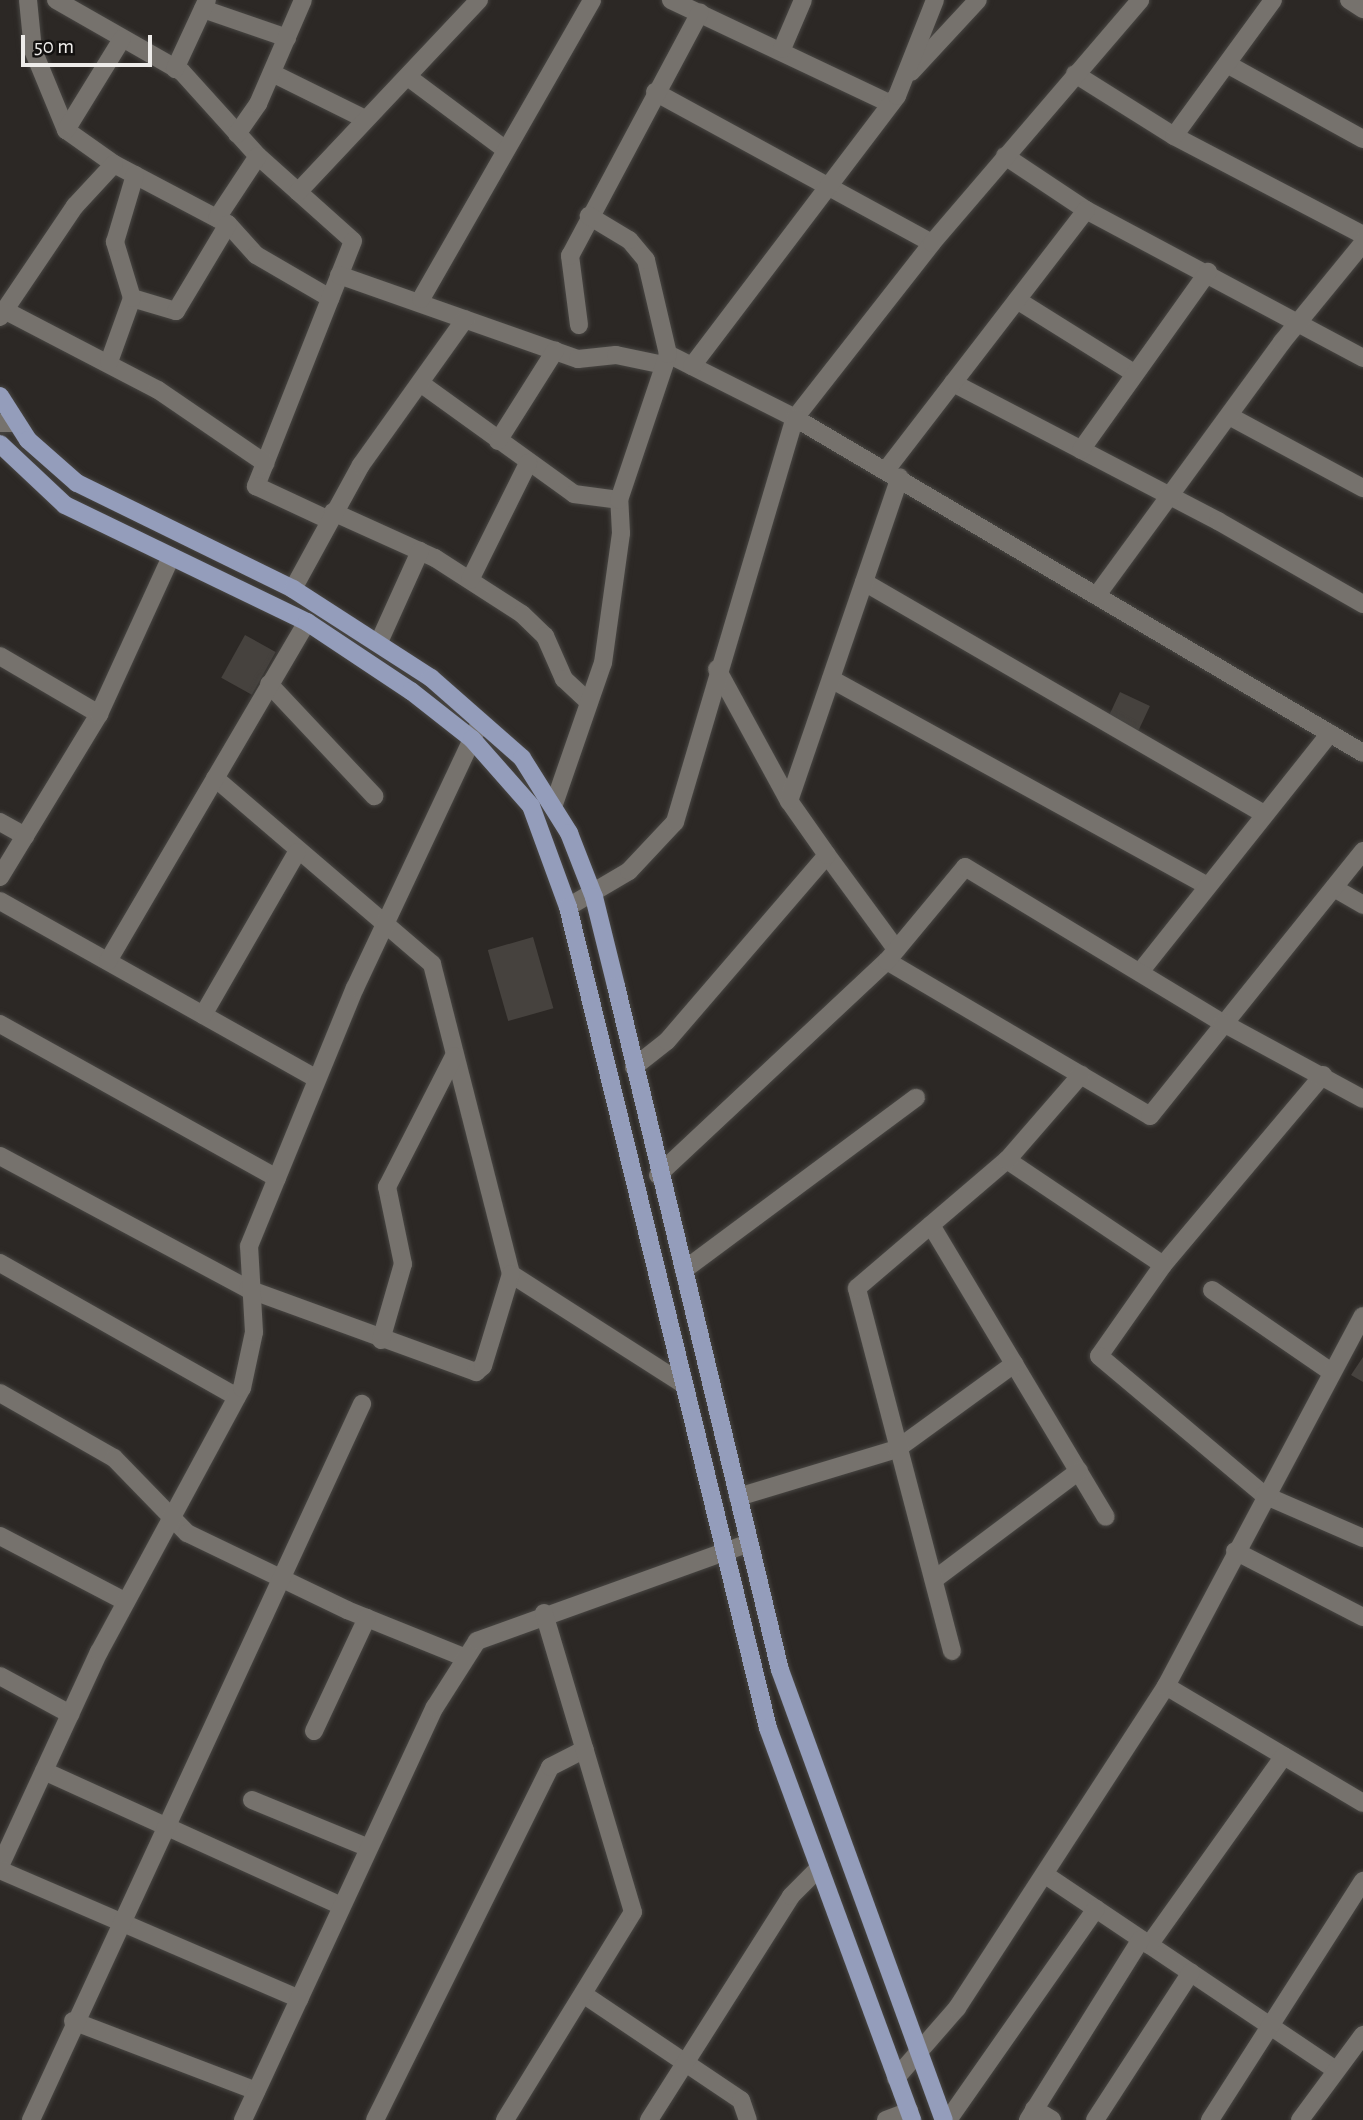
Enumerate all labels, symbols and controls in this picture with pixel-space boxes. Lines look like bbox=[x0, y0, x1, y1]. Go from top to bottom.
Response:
scale bar bbox=[24, 21, 156, 65]
text: 50 m bbox=[34, 36, 74, 57]

